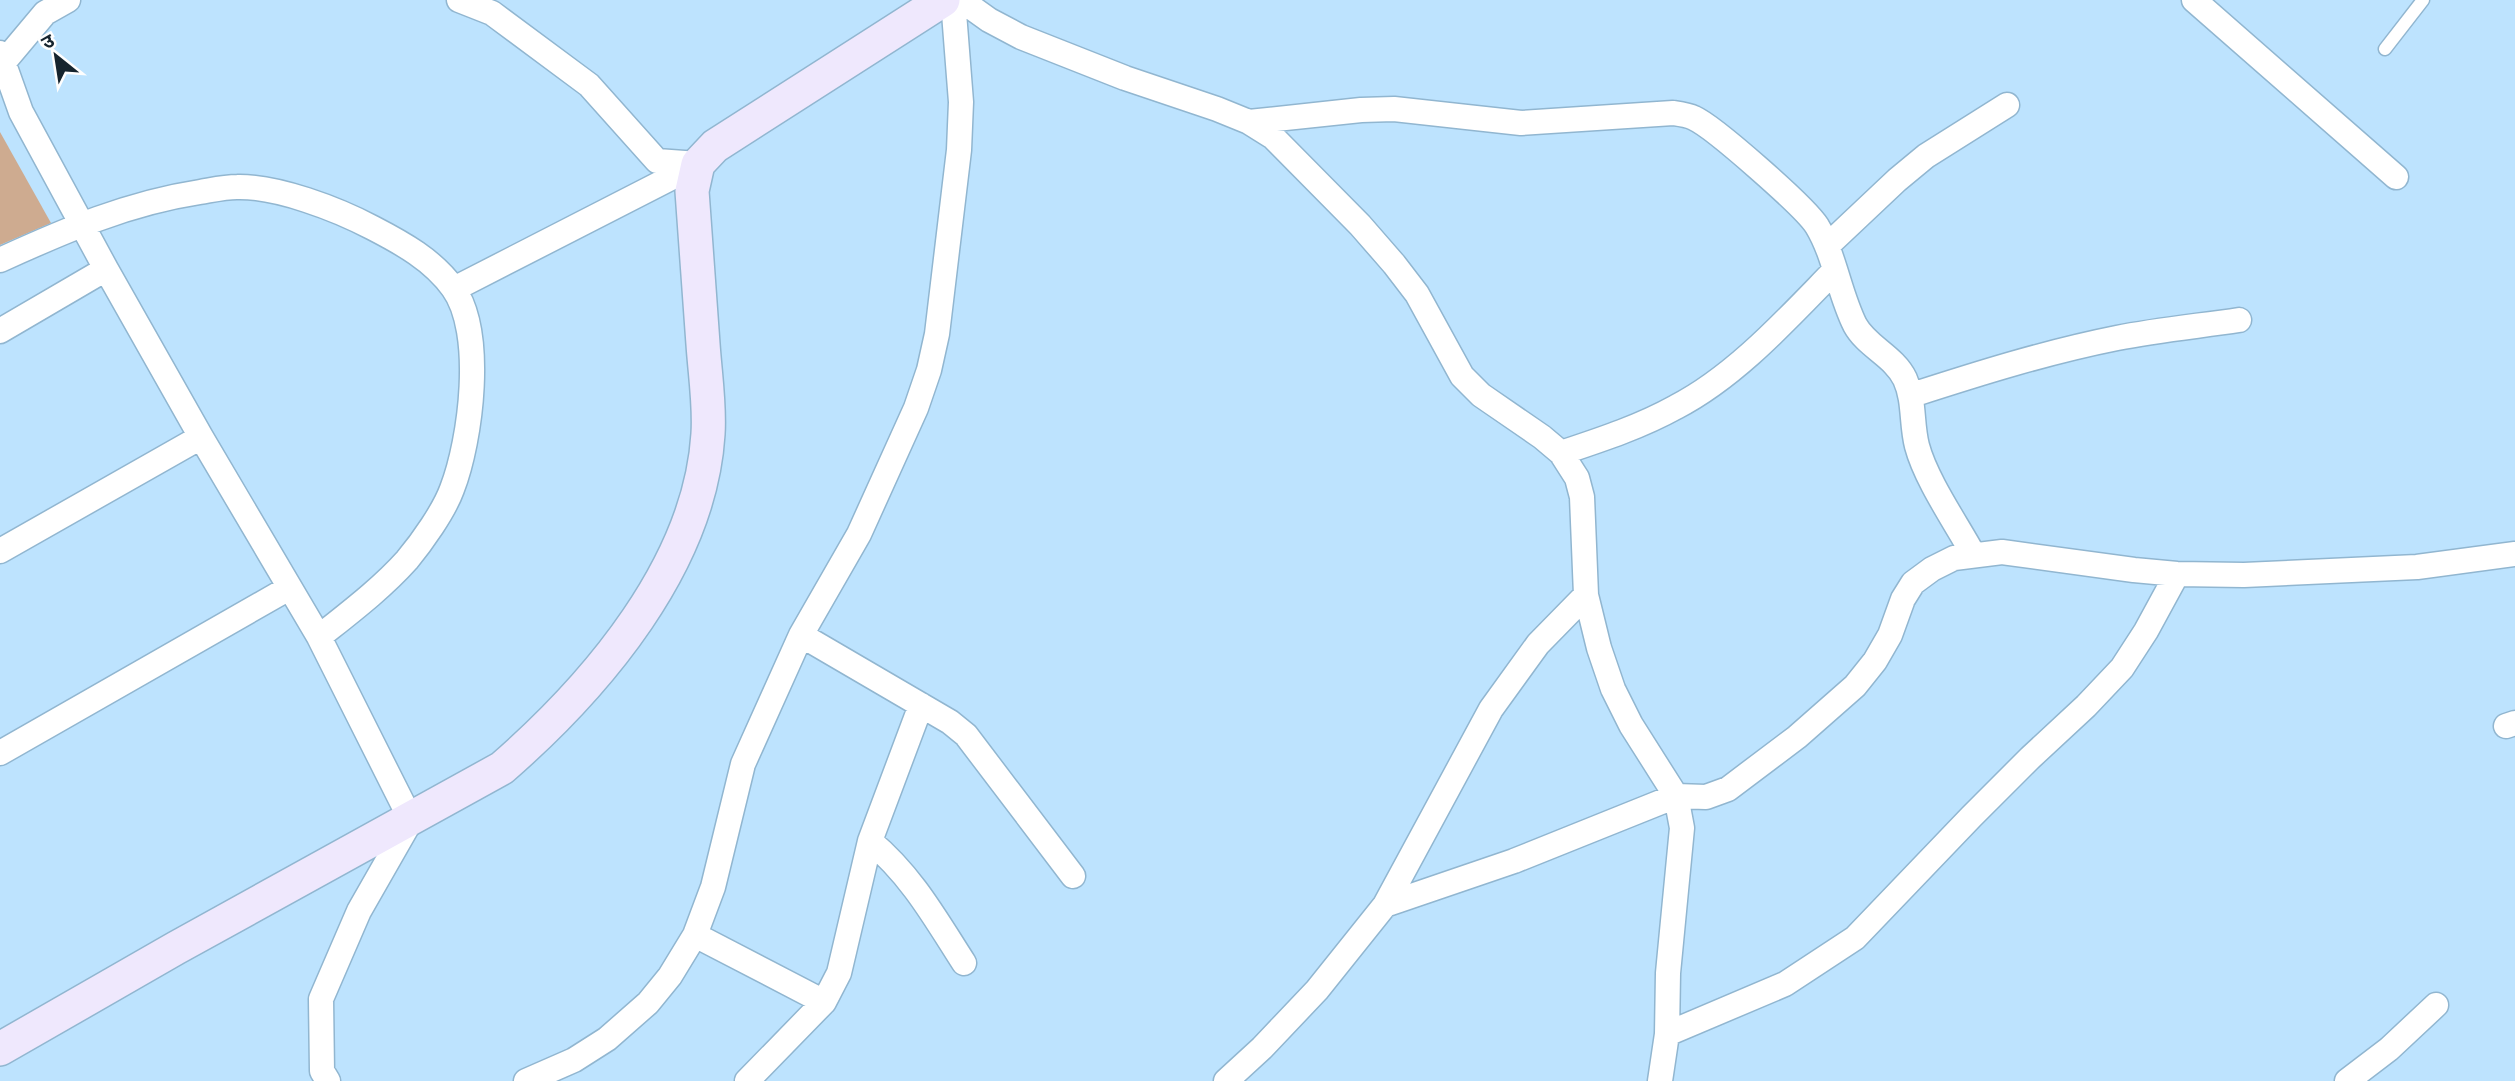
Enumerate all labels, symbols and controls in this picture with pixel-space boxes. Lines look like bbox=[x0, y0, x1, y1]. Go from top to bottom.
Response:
north arrow bbox=[21, 21, 91, 91]
text: उ bbox=[37, 28, 59, 54]

